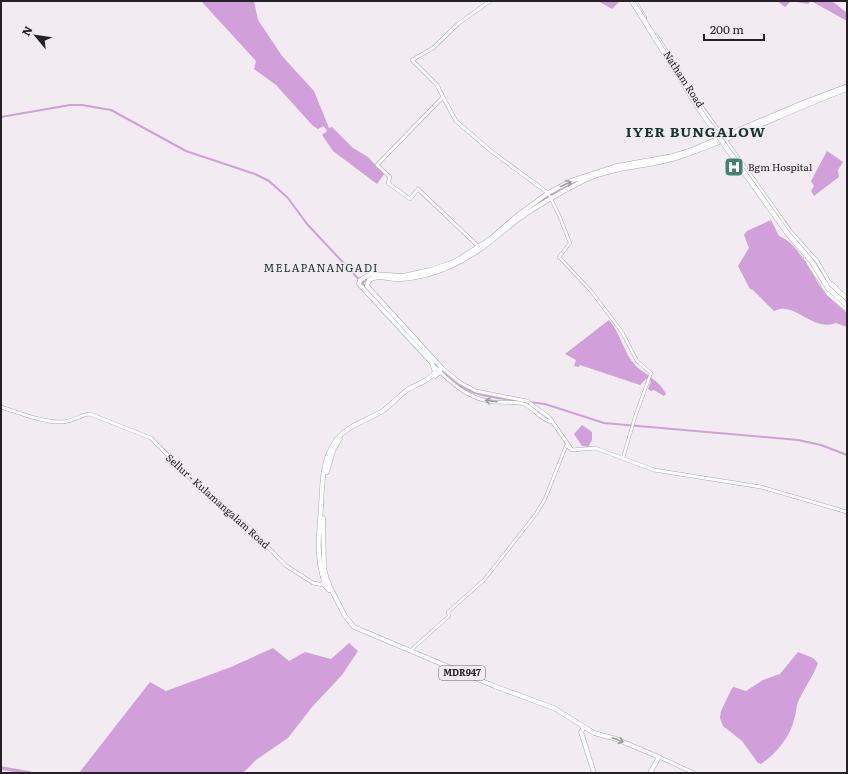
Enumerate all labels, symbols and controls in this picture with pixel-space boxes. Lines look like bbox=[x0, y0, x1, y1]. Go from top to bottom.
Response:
north arrow bbox=[16, 16, 56, 56]
scale bar bbox=[704, 16, 764, 42]
text: 200 m bbox=[710, 20, 744, 38]
text: N bbox=[17, 23, 36, 39]
street label: Natham Road bbox=[660, 47, 708, 110]
district label: IYER BUNGALOW bbox=[626, 121, 766, 141]
hospital icon: Bgm Hospital bbox=[723, 156, 745, 178]
place label: Bgm Hospital bbox=[748, 159, 813, 174]
one-way arrow bbox=[560, 179, 572, 187]
district label: MELAPANANGADI bbox=[263, 259, 379, 275]
one-way arrow bbox=[485, 397, 498, 405]
street label: Sellur - Kulamangalam Road bbox=[163, 450, 274, 551]
road number: MDR947 bbox=[439, 666, 485, 680]
one-way arrow bbox=[611, 737, 623, 744]

